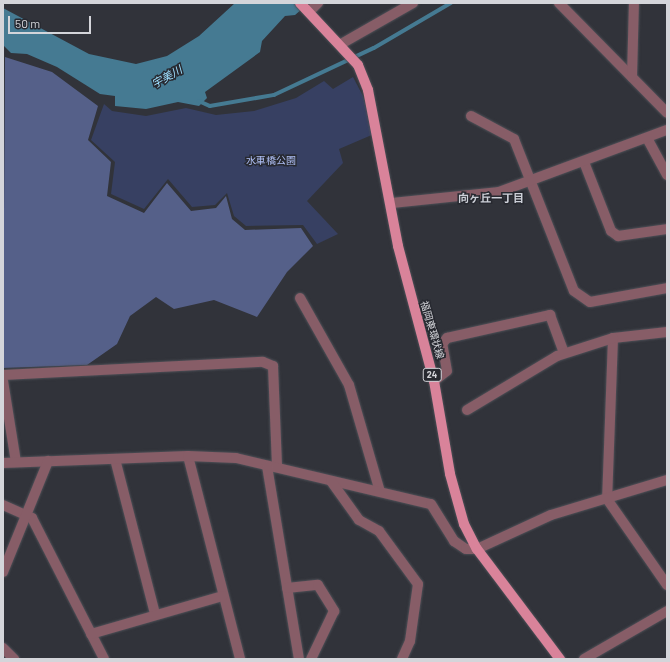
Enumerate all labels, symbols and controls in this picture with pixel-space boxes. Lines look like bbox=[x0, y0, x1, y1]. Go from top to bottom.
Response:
scale bar bbox=[10, 8, 93, 34]
text: 50 m bbox=[15, 16, 40, 30]
water label: 宇美川 bbox=[149, 63, 185, 91]
park label: 水車橋公園 bbox=[246, 155, 296, 167]
district label: 向ヶ丘一丁目 bbox=[458, 191, 524, 205]
street label: 福岡東環状線 bbox=[418, 300, 446, 360]
road number: 24 bbox=[422, 368, 442, 382]

